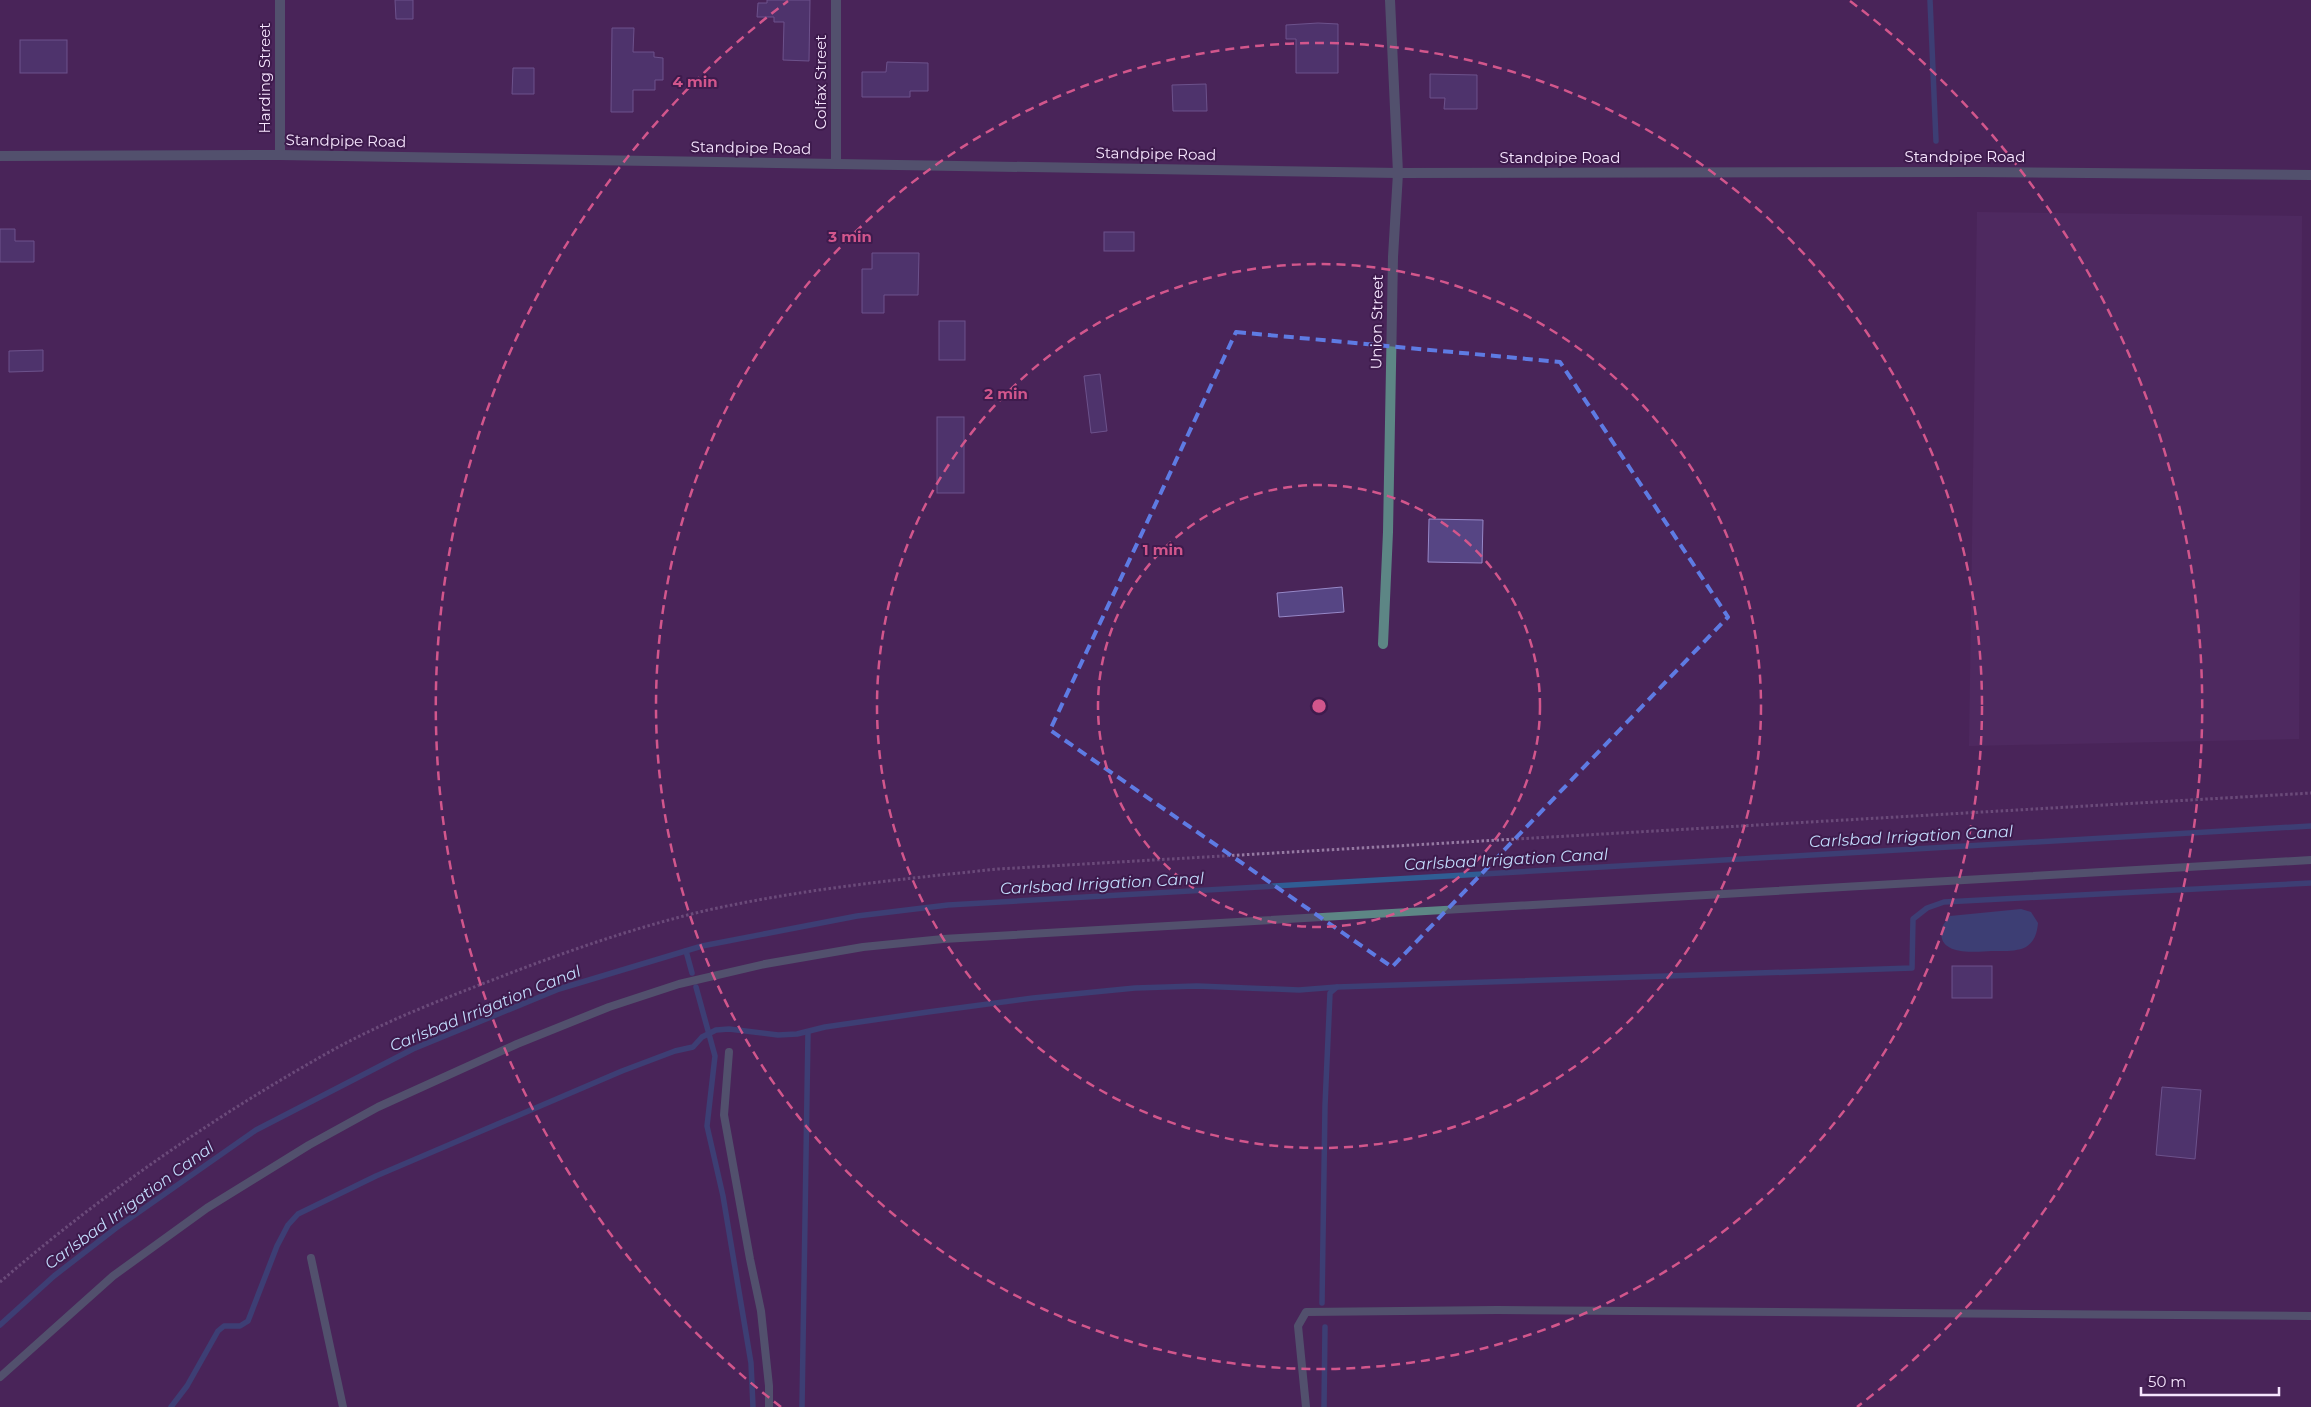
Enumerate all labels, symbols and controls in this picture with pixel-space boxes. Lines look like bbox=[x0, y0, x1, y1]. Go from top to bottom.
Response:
street label: Harding Street bbox=[255, 23, 274, 133]
street label: Colfax Street bbox=[811, 35, 830, 129]
text: 4 min bbox=[672, 72, 718, 91]
street label: Standpipe Road bbox=[285, 130, 407, 151]
street label: Standpipe Road bbox=[690, 137, 812, 158]
street label: Standpipe Road bbox=[1095, 143, 1217, 164]
street label: Standpipe Road bbox=[1905, 147, 2025, 166]
street label: Standpipe Road bbox=[1500, 148, 1620, 167]
text: 3 min bbox=[827, 227, 872, 246]
street label: Union Street bbox=[1366, 274, 1387, 370]
text: 2 min bbox=[984, 384, 1028, 403]
text: 1 min bbox=[1143, 540, 1183, 559]
centre of rings bbox=[1310, 697, 1328, 715]
water label: Carlsbad Irrigation Canal bbox=[1808, 822, 2014, 851]
water label: Carlsbad Irrigation Canal bbox=[1403, 845, 1609, 874]
water label: Carlsbad Irrigation Canal bbox=[999, 869, 1205, 898]
water label: Carlsbad Irrigation Canal bbox=[387, 961, 584, 1056]
water label: Carlsbad Irrigation Canal bbox=[41, 1137, 218, 1273]
scale bar bbox=[2141, 1364, 2278, 1396]
text: 50 m bbox=[2148, 1372, 2186, 1391]

